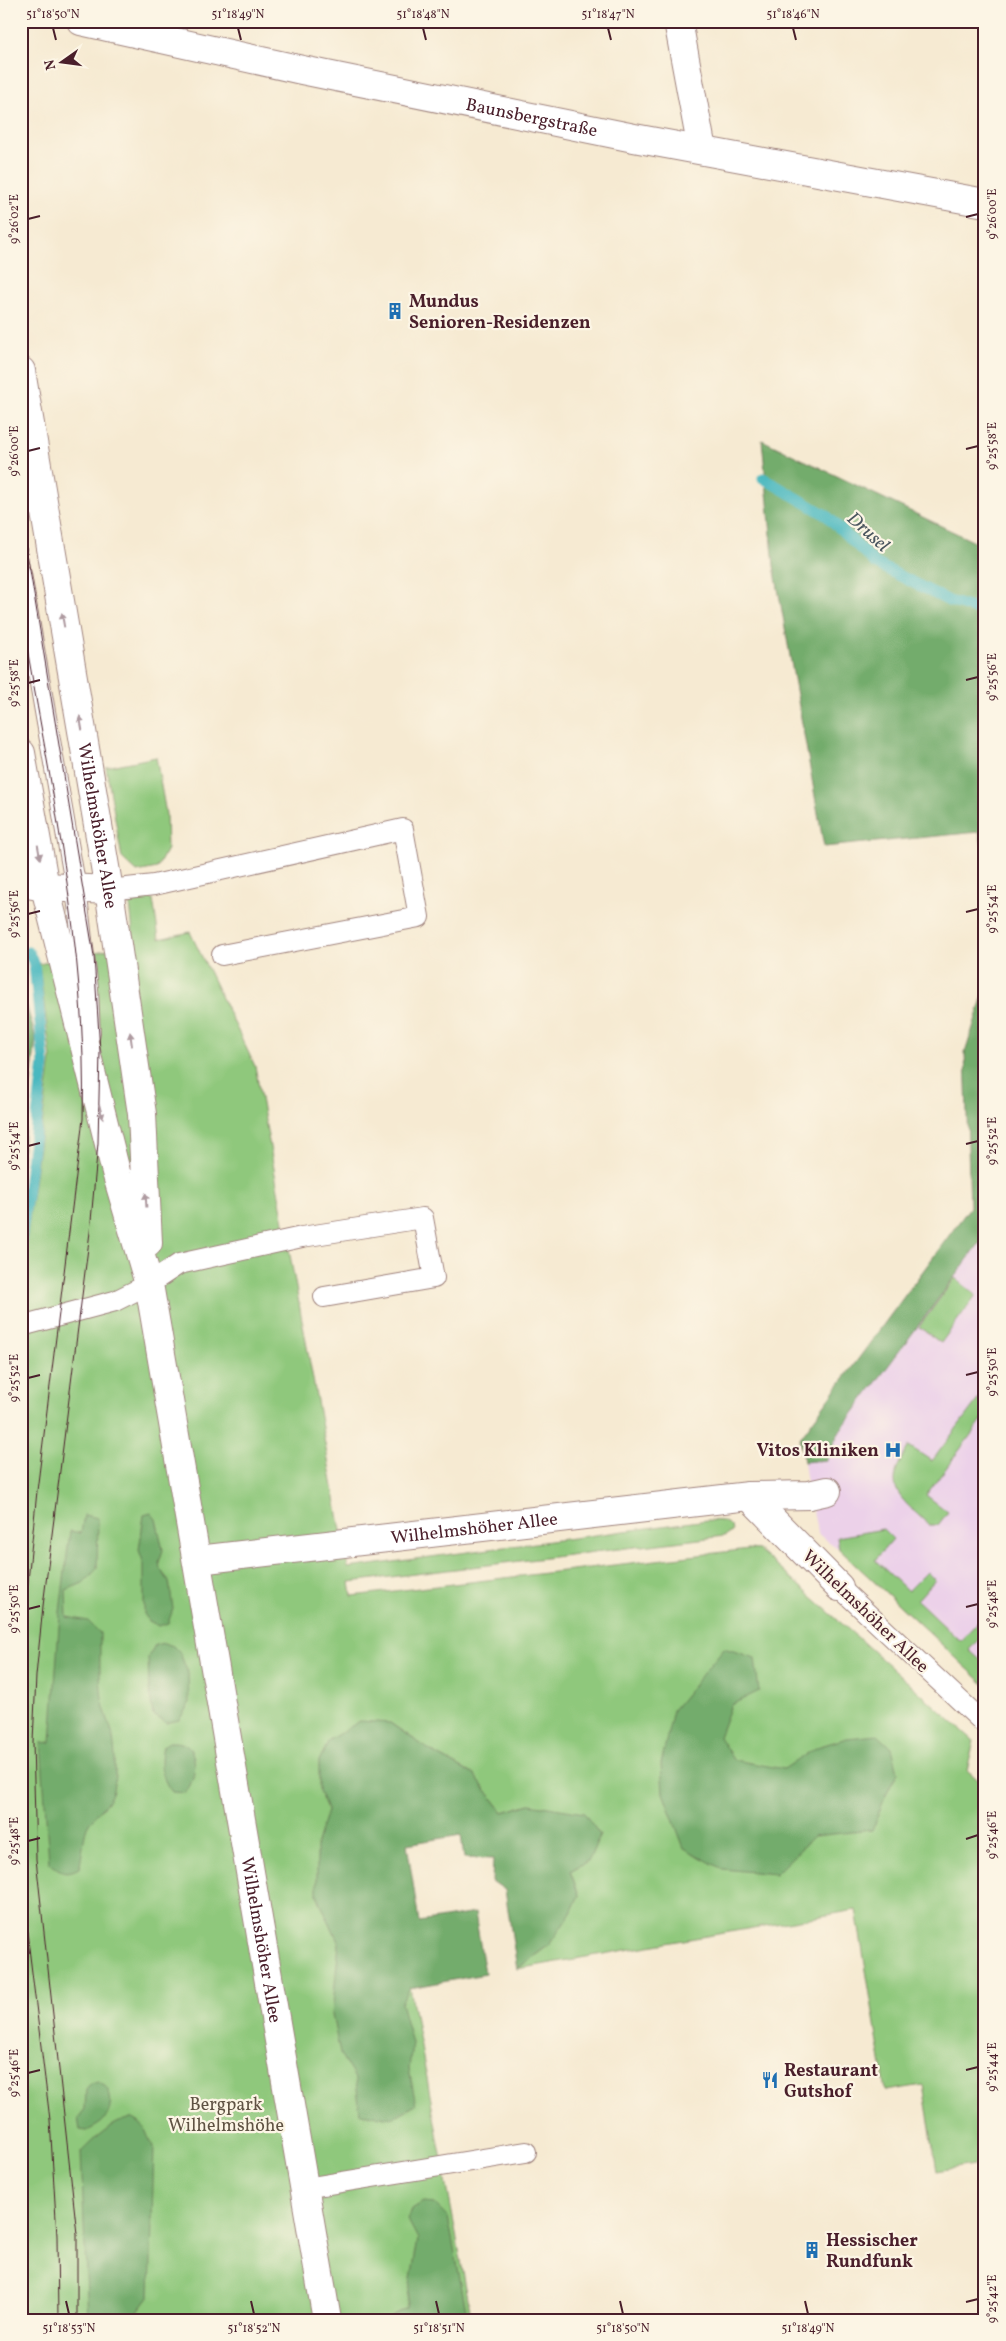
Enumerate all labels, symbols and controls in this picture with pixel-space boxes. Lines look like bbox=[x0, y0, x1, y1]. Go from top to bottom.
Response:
text: 51°18'50"N bbox=[26, 7, 80, 23]
text: 51°18'49"N bbox=[212, 7, 265, 23]
text: 51°18'48"N bbox=[396, 7, 450, 23]
text: 51°18'47"N bbox=[581, 7, 635, 23]
text: 51°18'46"N bbox=[766, 7, 820, 23]
north arrow bbox=[38, 38, 88, 88]
text: N bbox=[40, 58, 61, 72]
street label: Baunsbergstraße bbox=[463, 93, 600, 144]
text: 9°26'00"E bbox=[985, 189, 1001, 239]
text: 9°26'02"E bbox=[7, 194, 23, 244]
place label: Mundus Senioren-Residenzen bbox=[409, 290, 591, 336]
building icon: Mundus Senioren-Residenzen bbox=[385, 301, 405, 321]
text: 9°25'58"E bbox=[985, 422, 1001, 470]
text: 9°26'00"E bbox=[7, 426, 23, 476]
water label: Drusel bbox=[841, 506, 895, 559]
one-way arrow bbox=[59, 612, 67, 628]
text: 9°25'56"E bbox=[985, 653, 1001, 701]
text: 9°25'58"E bbox=[7, 659, 23, 707]
one-way arrow bbox=[76, 714, 84, 730]
street label: Wilhelmshöher Allee bbox=[70, 741, 123, 910]
one-way arrow bbox=[35, 845, 43, 861]
text: 9°25'54"E bbox=[985, 885, 1001, 933]
text: 9°25'56"E bbox=[7, 890, 23, 938]
one-way arrow bbox=[127, 1030, 135, 1046]
one-way arrow bbox=[97, 1105, 105, 1120]
text: 9°25'52"E bbox=[985, 1117, 1001, 1165]
text: 9°25'54"E bbox=[7, 1122, 23, 1170]
one-way arrow bbox=[141, 1192, 149, 1208]
text: 9°25'50"E bbox=[985, 1348, 1001, 1396]
text: 9°25'52"E bbox=[7, 1354, 23, 1402]
place label: Vitos Kliniken bbox=[757, 1439, 879, 1464]
hospital icon: Vitos Kliniken bbox=[883, 1440, 903, 1460]
street label: Wilhelmshöher Allee bbox=[390, 1507, 559, 1552]
street label: Wilhelmshöher Allee bbox=[796, 1545, 934, 1679]
text: 9°25'48"E bbox=[985, 1580, 1001, 1628]
text: 9°25'50"E bbox=[7, 1585, 23, 1633]
text: 9°25'46"E bbox=[985, 1811, 1001, 1859]
text: 9°25'48"E bbox=[7, 1817, 23, 1865]
street label: Wilhelmshöher Allee bbox=[234, 1855, 287, 2025]
text: 9°25'44"E bbox=[985, 2042, 1001, 2092]
text: 9°25'46"E bbox=[7, 2049, 23, 2097]
place label: Restaurant Gutshof bbox=[784, 2059, 878, 2105]
restaurant icon: Restaurant Gutshof bbox=[760, 2070, 780, 2090]
park label: Bergpark Wilhelmshöhe bbox=[168, 2093, 284, 2139]
place label: Hessischer Rundfunk bbox=[826, 2229, 918, 2275]
building icon: Hessischer Rundfunk bbox=[802, 2240, 822, 2260]
text: 9°25'42"E bbox=[985, 2275, 1001, 2323]
text: 51°18'53"N bbox=[43, 2321, 96, 2337]
text: 51°18'52"N bbox=[227, 2321, 281, 2337]
text: 51°18'51"N bbox=[413, 2321, 465, 2337]
text: 51°18'50"N bbox=[596, 2321, 650, 2337]
text: 51°18'49"N bbox=[782, 2321, 835, 2337]

